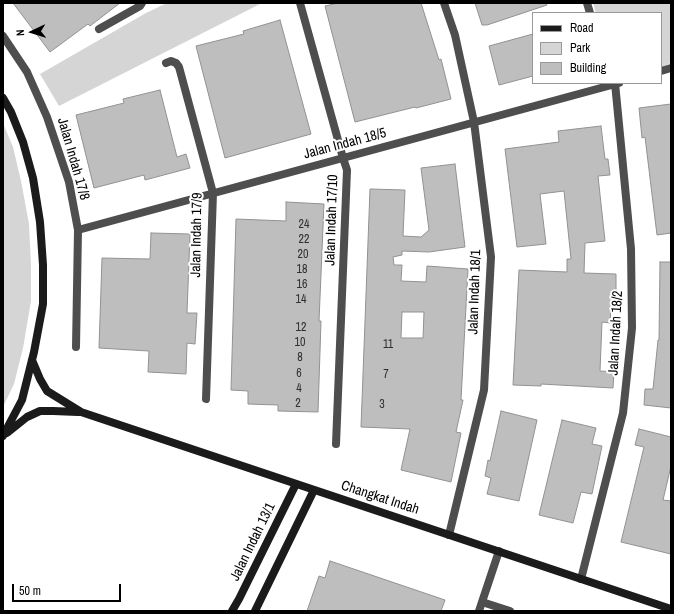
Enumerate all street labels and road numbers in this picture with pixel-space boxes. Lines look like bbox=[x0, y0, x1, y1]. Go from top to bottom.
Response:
street label: Jalan Indah 17/8 bbox=[53, 116, 93, 202]
street label: Jalan Indah 18/5 bbox=[302, 125, 388, 163]
street label: Jalan Indah 17/10 bbox=[322, 174, 342, 266]
street label: Jalan Indah 17/9 bbox=[188, 192, 206, 278]
street label: Jalan Indah 18/1 bbox=[465, 249, 485, 335]
street label: Jalan Indah 18/2 bbox=[605, 290, 627, 376]
street label: Changkat Indah bbox=[339, 477, 421, 519]
street label: Jalan Indah 13/1 bbox=[227, 500, 279, 584]

